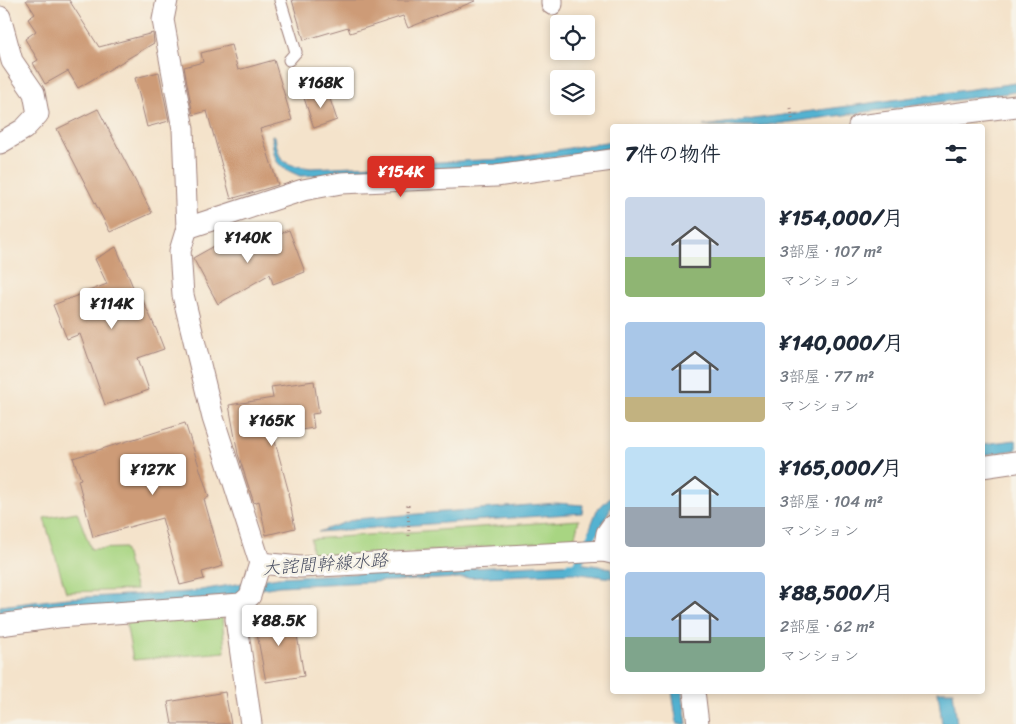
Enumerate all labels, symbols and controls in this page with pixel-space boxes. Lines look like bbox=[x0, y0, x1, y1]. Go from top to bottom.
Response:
map controls bbox=[550, 15, 595, 115]
button: locate bbox=[550, 15, 595, 60]
pin: ¥168K bbox=[286, 66, 356, 109]
text: ¥168K bbox=[299, 68, 343, 97]
button: layers bbox=[550, 70, 595, 115]
text: 7件の物件 bbox=[625, 135, 721, 173]
icon: filters bbox=[942, 140, 970, 168]
pin: ¥154K bbox=[366, 156, 436, 198]
text: ¥154K bbox=[378, 157, 424, 186]
text: ¥154,000/月 bbox=[780, 199, 904, 237]
icon: home bbox=[665, 217, 725, 277]
pin: ¥140K bbox=[213, 222, 283, 264]
text: ¥140K bbox=[225, 223, 271, 252]
text: 3部屋 · 107 m² bbox=[780, 237, 882, 266]
text: マンション bbox=[780, 266, 859, 295]
pin: ¥114K bbox=[77, 288, 147, 330]
text: ¥114K bbox=[91, 289, 133, 318]
text: ¥140,000/月 bbox=[780, 324, 904, 362]
icon: home bbox=[665, 342, 725, 402]
text: 3部屋 · 77 m² bbox=[780, 362, 874, 391]
text: マンション bbox=[780, 391, 859, 420]
pin: ¥165K bbox=[237, 404, 307, 447]
text: ¥165K bbox=[250, 406, 294, 435]
text: ¥165,000/月 bbox=[780, 449, 902, 487]
pin: ¥127K bbox=[118, 454, 188, 496]
text: ¥127K bbox=[131, 455, 175, 484]
icon: home bbox=[665, 467, 725, 527]
text: 3部屋 · 104 m² bbox=[780, 487, 883, 516]
text: マンション bbox=[780, 516, 859, 545]
water label: 大詫間幹線水路 bbox=[261, 544, 390, 584]
text: ¥88,500/月 bbox=[780, 574, 893, 612]
icon: home bbox=[665, 592, 725, 652]
pin: ¥88.5K bbox=[238, 604, 320, 647]
text: ¥88.5K bbox=[253, 606, 305, 635]
text: 2部屋 · 62 m² bbox=[780, 612, 875, 641]
text: マンション bbox=[780, 641, 859, 670]

